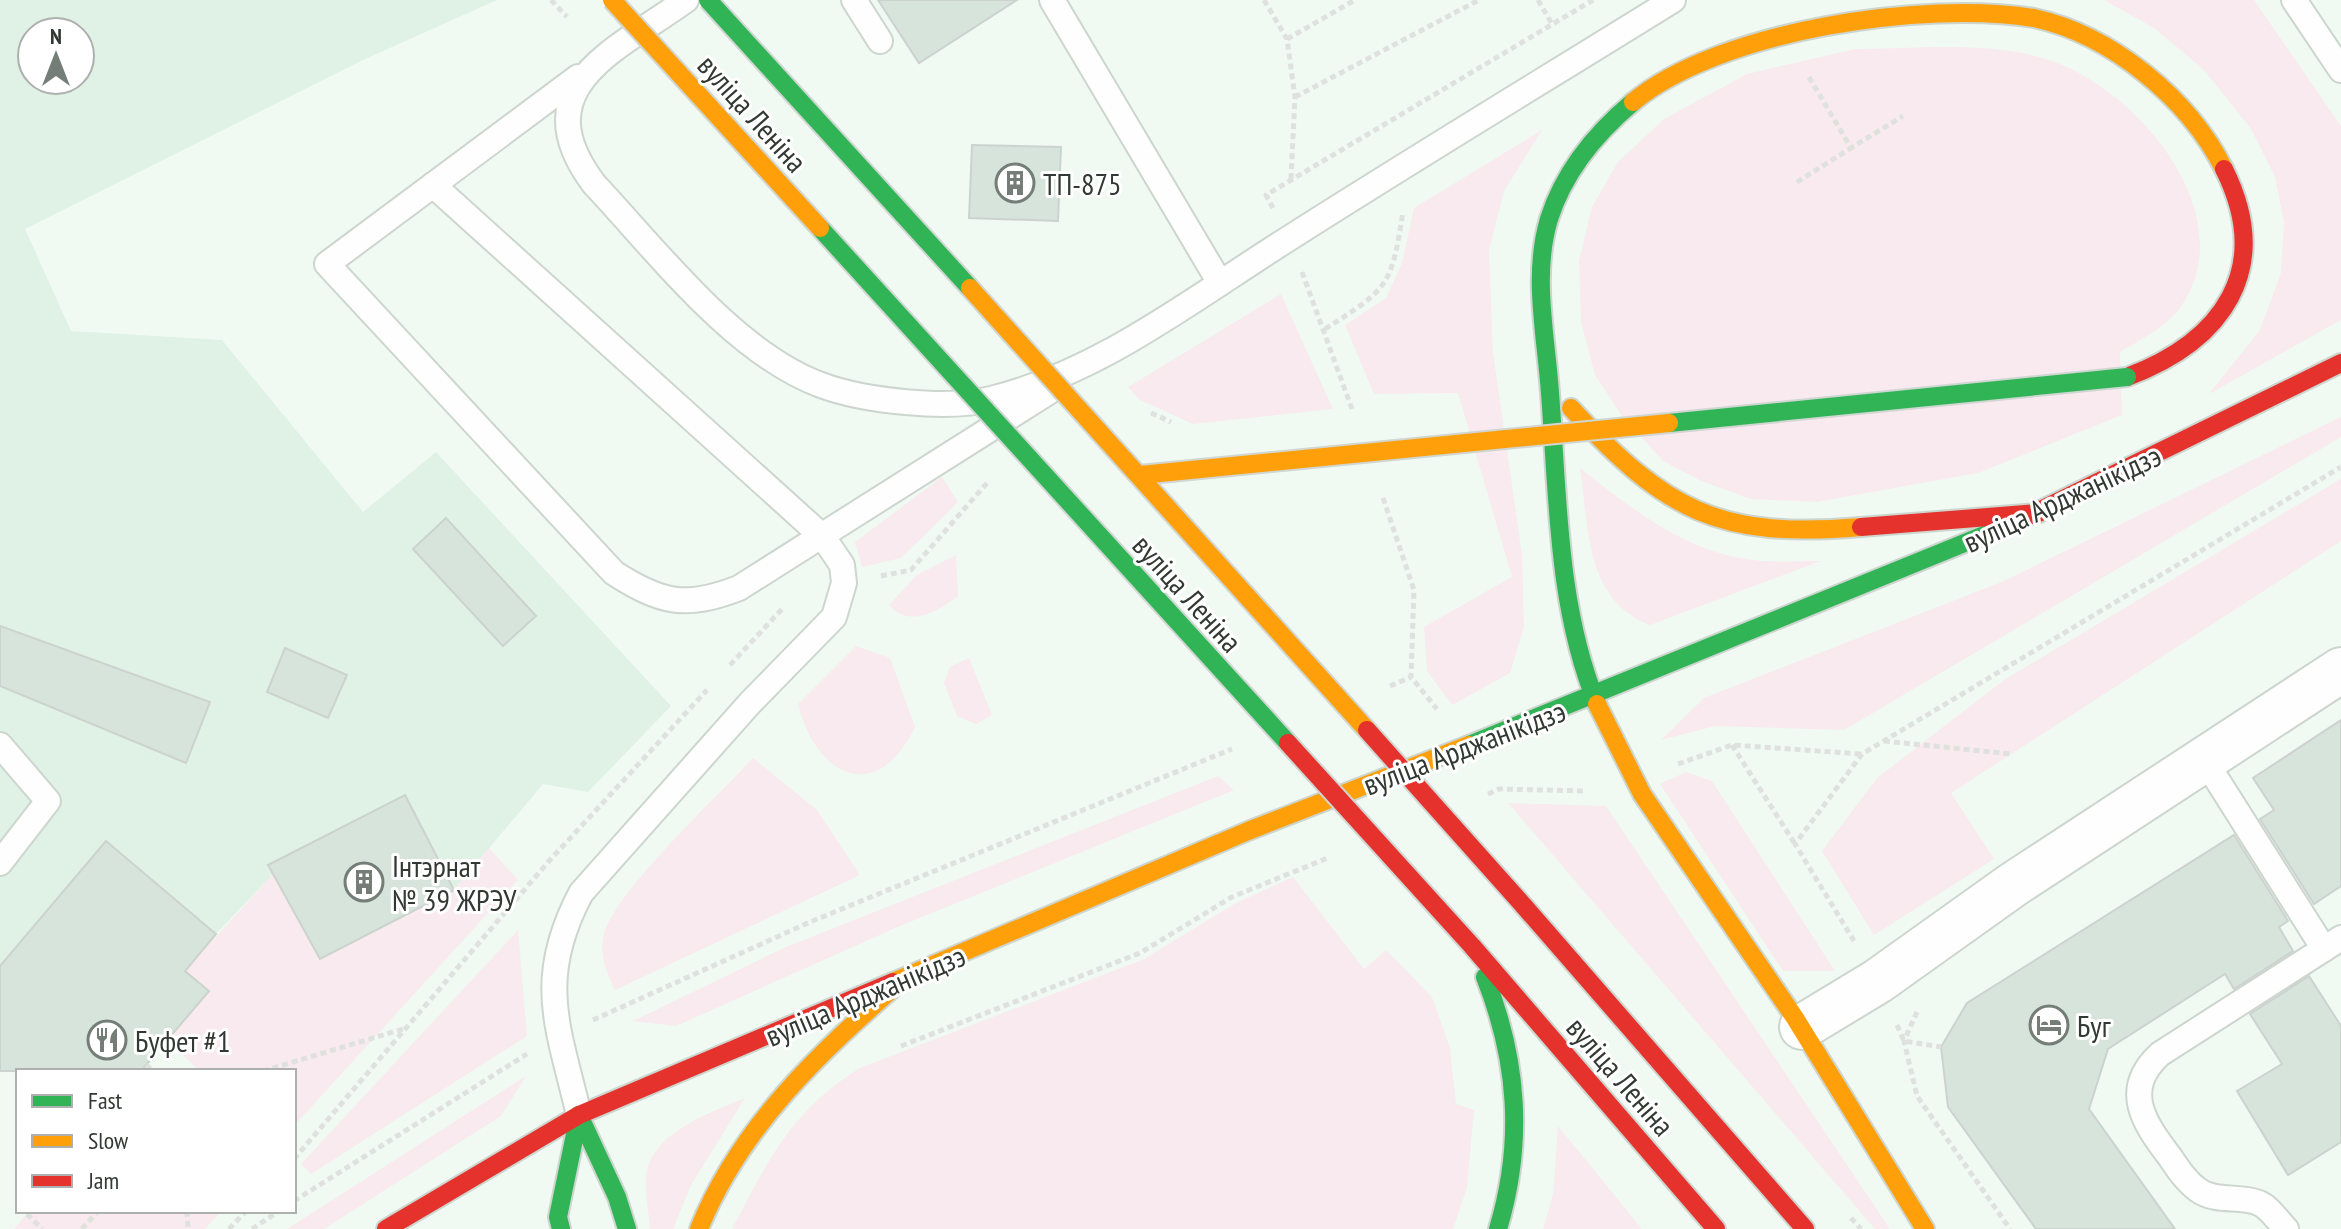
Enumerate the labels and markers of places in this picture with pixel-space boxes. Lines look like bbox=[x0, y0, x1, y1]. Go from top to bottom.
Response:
building icon: ТП-875 bbox=[994, 162, 1036, 204]
place label: ТП-875 bbox=[1043, 164, 1121, 203]
place label: Інтэрнат № 39 ЖРЭУ bbox=[392, 846, 517, 919]
building icon: Інтэрнат № 39 ЖРЭУ bbox=[343, 861, 385, 903]
hotel icon: Буг bbox=[2028, 1004, 2070, 1046]
place label: Буг bbox=[2077, 1006, 2111, 1045]
restaurant icon: Буфет #1 bbox=[86, 1019, 128, 1061]
place label: Буфет #1 bbox=[135, 1021, 231, 1060]

